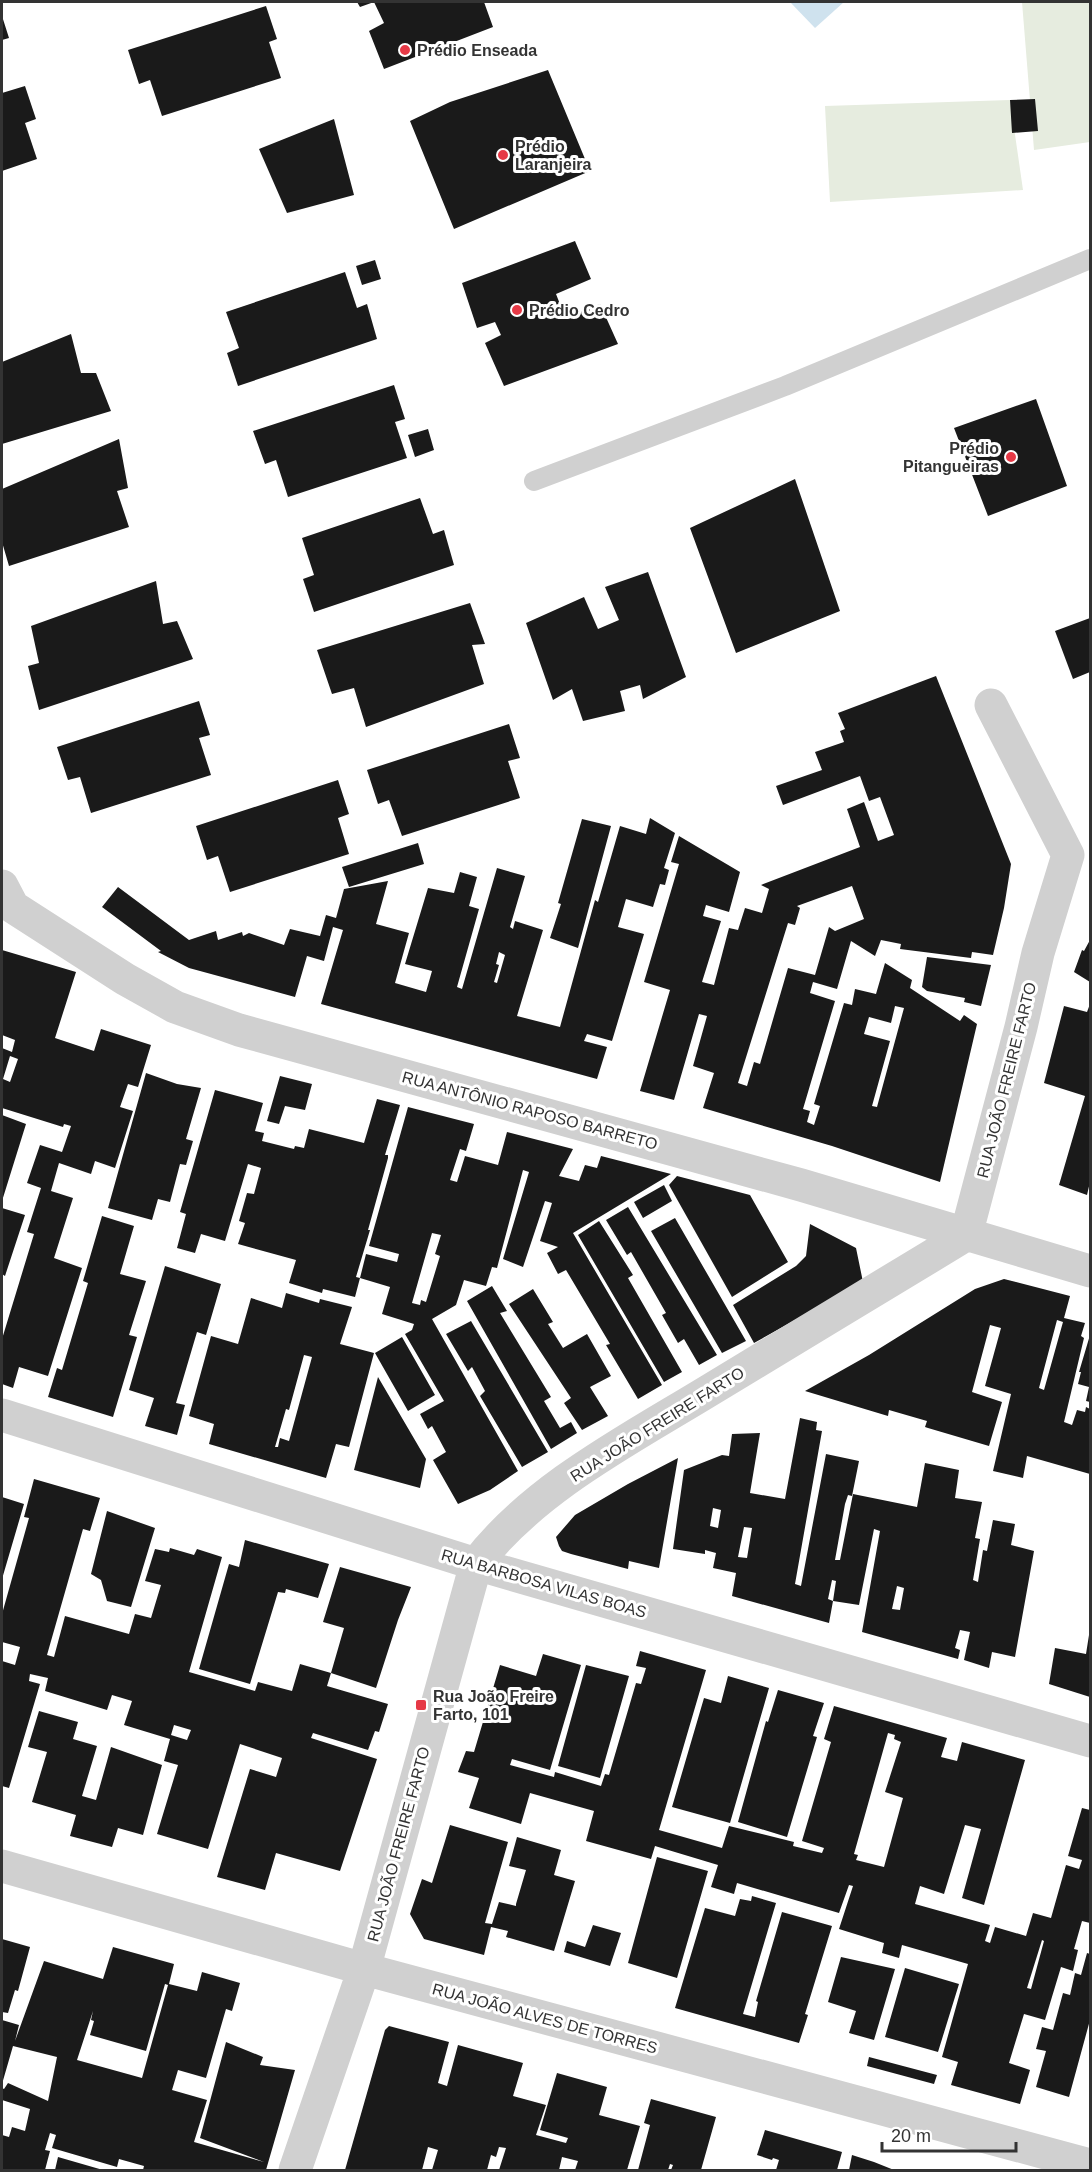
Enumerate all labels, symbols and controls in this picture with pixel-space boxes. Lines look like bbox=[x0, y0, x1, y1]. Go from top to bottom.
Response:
place label: Prédio Enseada bbox=[417, 42, 537, 59]
marker: Prédio Enseada bbox=[398, 43, 412, 57]
place label: Prédio Laranjeira bbox=[515, 138, 592, 173]
marker: Prédio Laranjeira bbox=[496, 148, 510, 162]
place label: Prédio Cedro bbox=[529, 302, 630, 319]
marker: Prédio Cedro bbox=[510, 303, 524, 317]
place label: Prédio Pitangueiras bbox=[903, 440, 999, 475]
marker: Prédio Pitangueiras bbox=[1004, 450, 1018, 464]
street label: RUA JOÃO FREIRE FARTO bbox=[972, 980, 1039, 1180]
street label: RUA ANTÔNIO RAPOSO BARRETO bbox=[400, 1067, 660, 1153]
street label: RUA JOÃO FREIRE FARTO bbox=[566, 1362, 747, 1485]
street label: RUA BARBOSA VILAS BOAS bbox=[439, 1546, 648, 1621]
place label: Rua João Freire Farto, 101 bbox=[433, 1688, 554, 1723]
marker: Rua João Freire Farto, 101 bbox=[414, 1698, 428, 1712]
street label: RUA JOÃO FREIRE FARTO bbox=[362, 1744, 433, 1944]
street label: RUA JOÃO ALVES DE TORRES bbox=[431, 1978, 660, 2057]
scale bar bbox=[882, 2115, 1016, 2153]
text: 20 m bbox=[891, 2126, 931, 2146]

